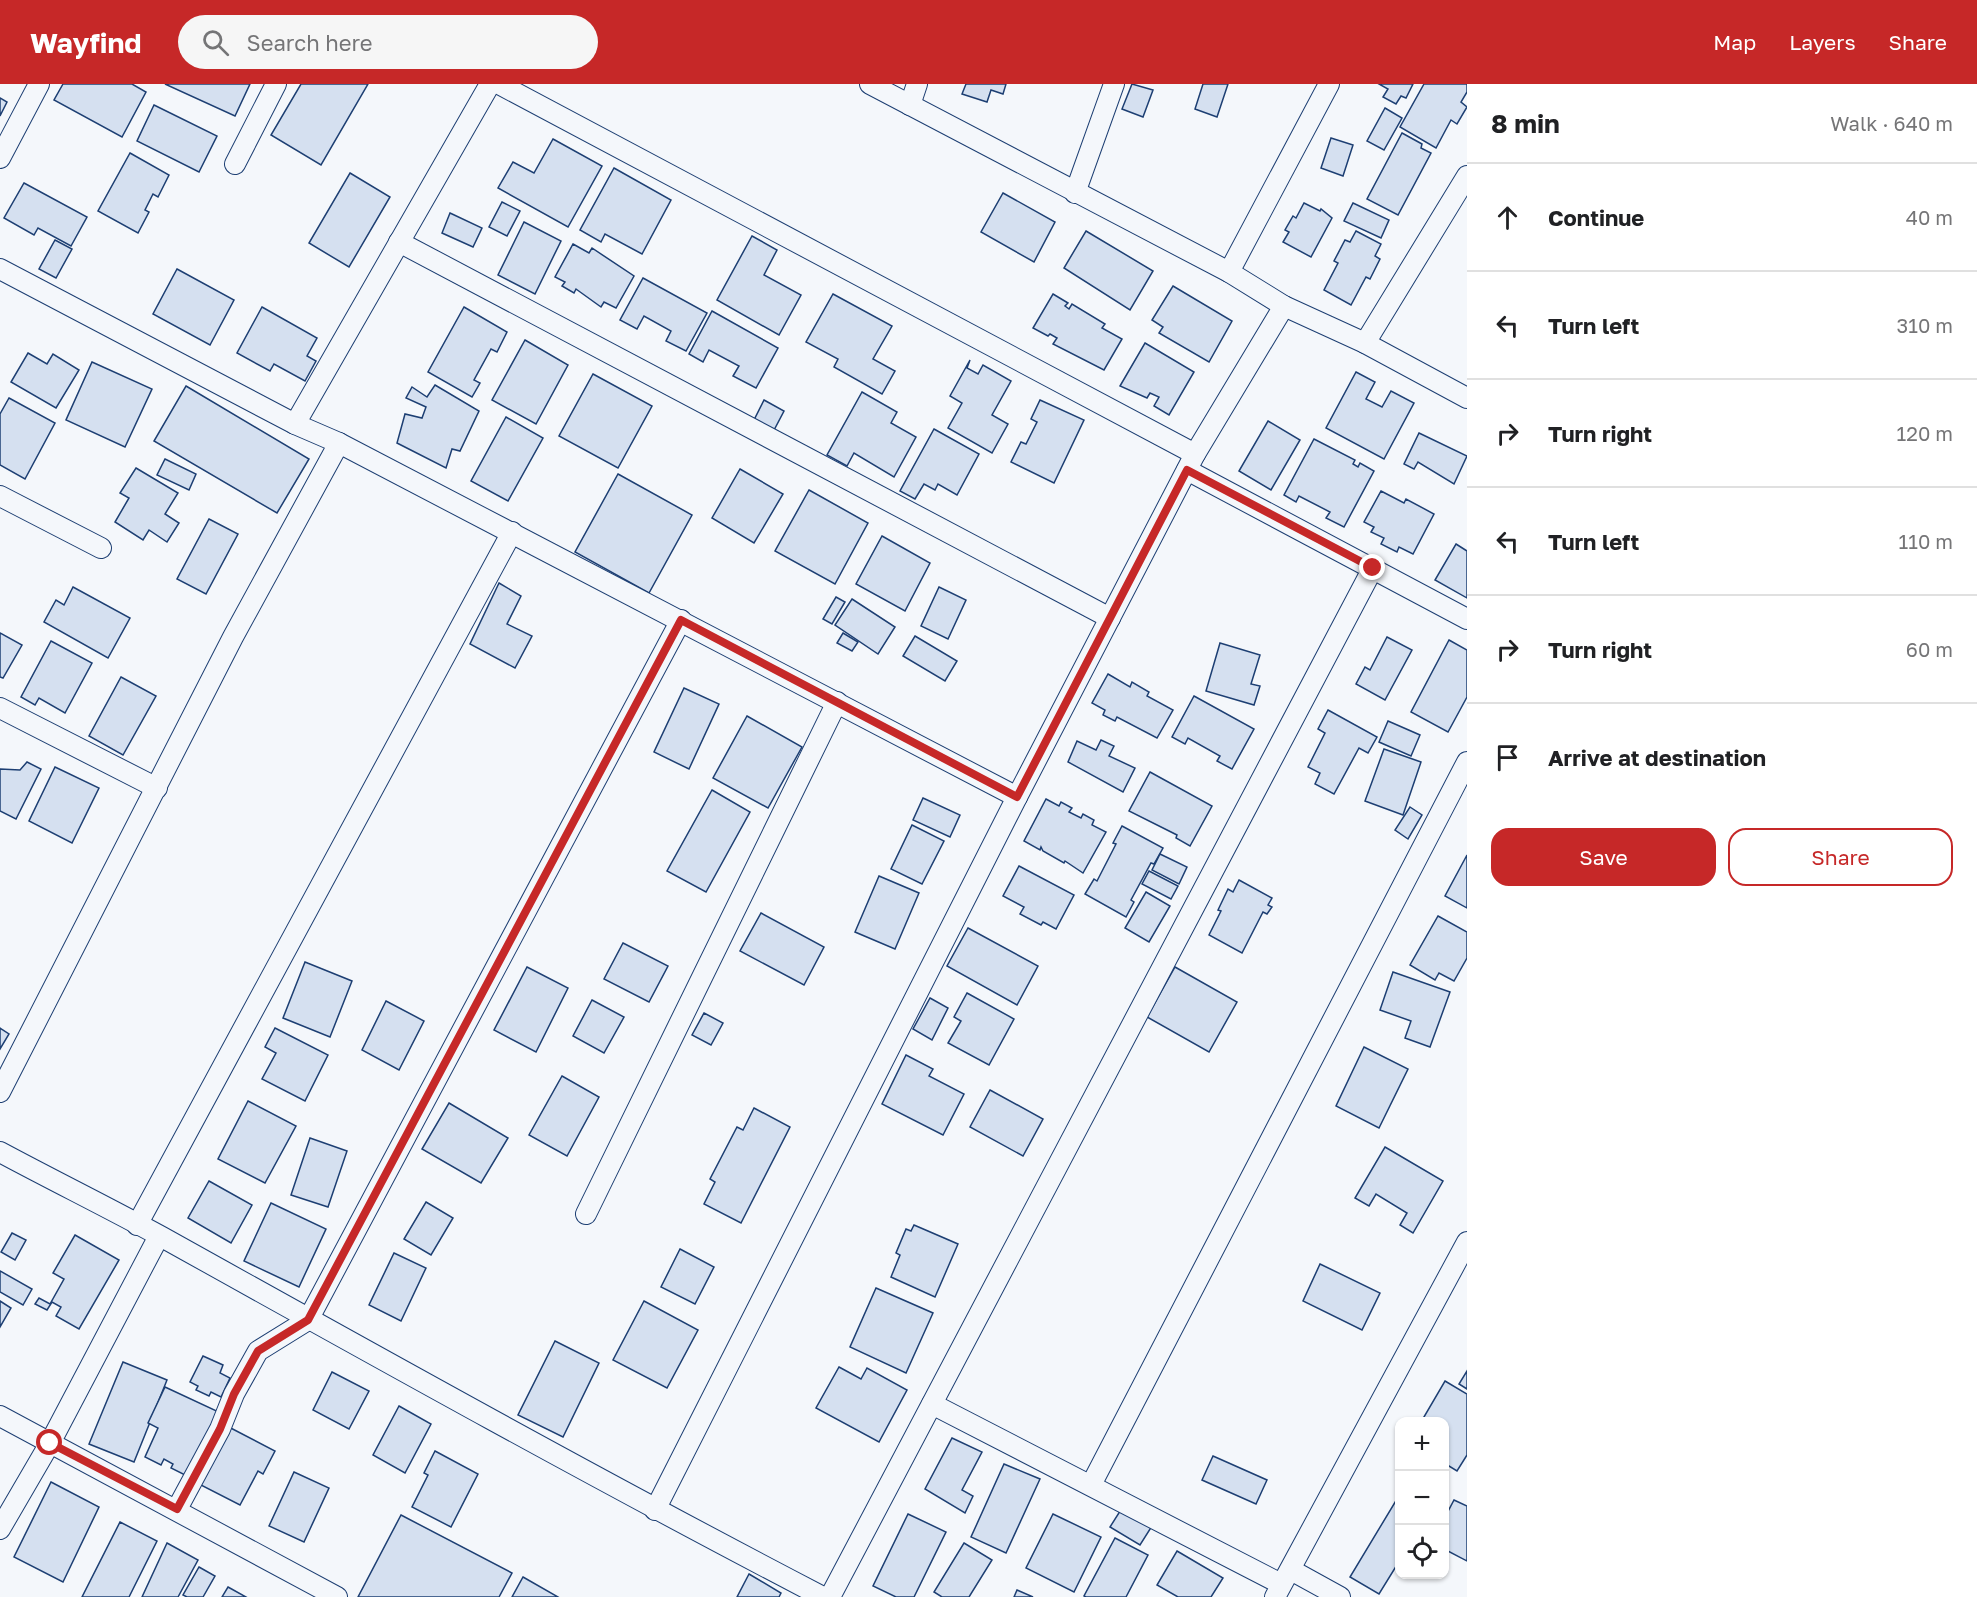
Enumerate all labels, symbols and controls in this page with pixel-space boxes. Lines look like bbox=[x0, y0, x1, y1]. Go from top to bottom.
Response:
search box bbox=[178, 15, 598, 69]
text: Wayfind bbox=[30, 26, 142, 59]
icon: search bbox=[199, 26, 232, 59]
text: Search here bbox=[247, 29, 373, 56]
text: Map bbox=[1713, 29, 1756, 55]
text: Layers bbox=[1789, 29, 1856, 55]
text: Share bbox=[1889, 29, 1947, 55]
text: 8 min bbox=[1491, 108, 1560, 139]
text: Walk · 640 m bbox=[1830, 111, 1953, 135]
icon: ahead bbox=[1491, 201, 1524, 234]
text: Continue bbox=[1548, 204, 1644, 231]
text: 40 m bbox=[1906, 205, 1953, 229]
icon: left bbox=[1491, 309, 1524, 342]
text: Turn left bbox=[1548, 312, 1639, 339]
text: 310 m bbox=[1897, 313, 1953, 337]
icon: right bbox=[1491, 417, 1524, 450]
text: Turn right bbox=[1548, 420, 1652, 447]
text: 120 m bbox=[1897, 421, 1953, 445]
icon: left bbox=[1491, 525, 1524, 558]
text: Turn left bbox=[1548, 528, 1639, 555]
text: 110 m bbox=[1899, 529, 1953, 553]
route end bbox=[1359, 554, 1385, 580]
icon: right bbox=[1491, 633, 1524, 666]
text: Turn right bbox=[1548, 636, 1652, 663]
text: 60 m bbox=[1906, 637, 1953, 661]
icon: arrive bbox=[1491, 741, 1524, 774]
text: Arrive at destination bbox=[1548, 744, 1766, 771]
button: Save bbox=[1491, 828, 1716, 886]
button: Share bbox=[1728, 828, 1953, 886]
map controls bbox=[1395, 1417, 1449, 1579]
button: + bbox=[1395, 1417, 1449, 1471]
route start bbox=[36, 1429, 62, 1455]
button: − bbox=[1395, 1471, 1449, 1525]
button: locate bbox=[1395, 1525, 1449, 1579]

